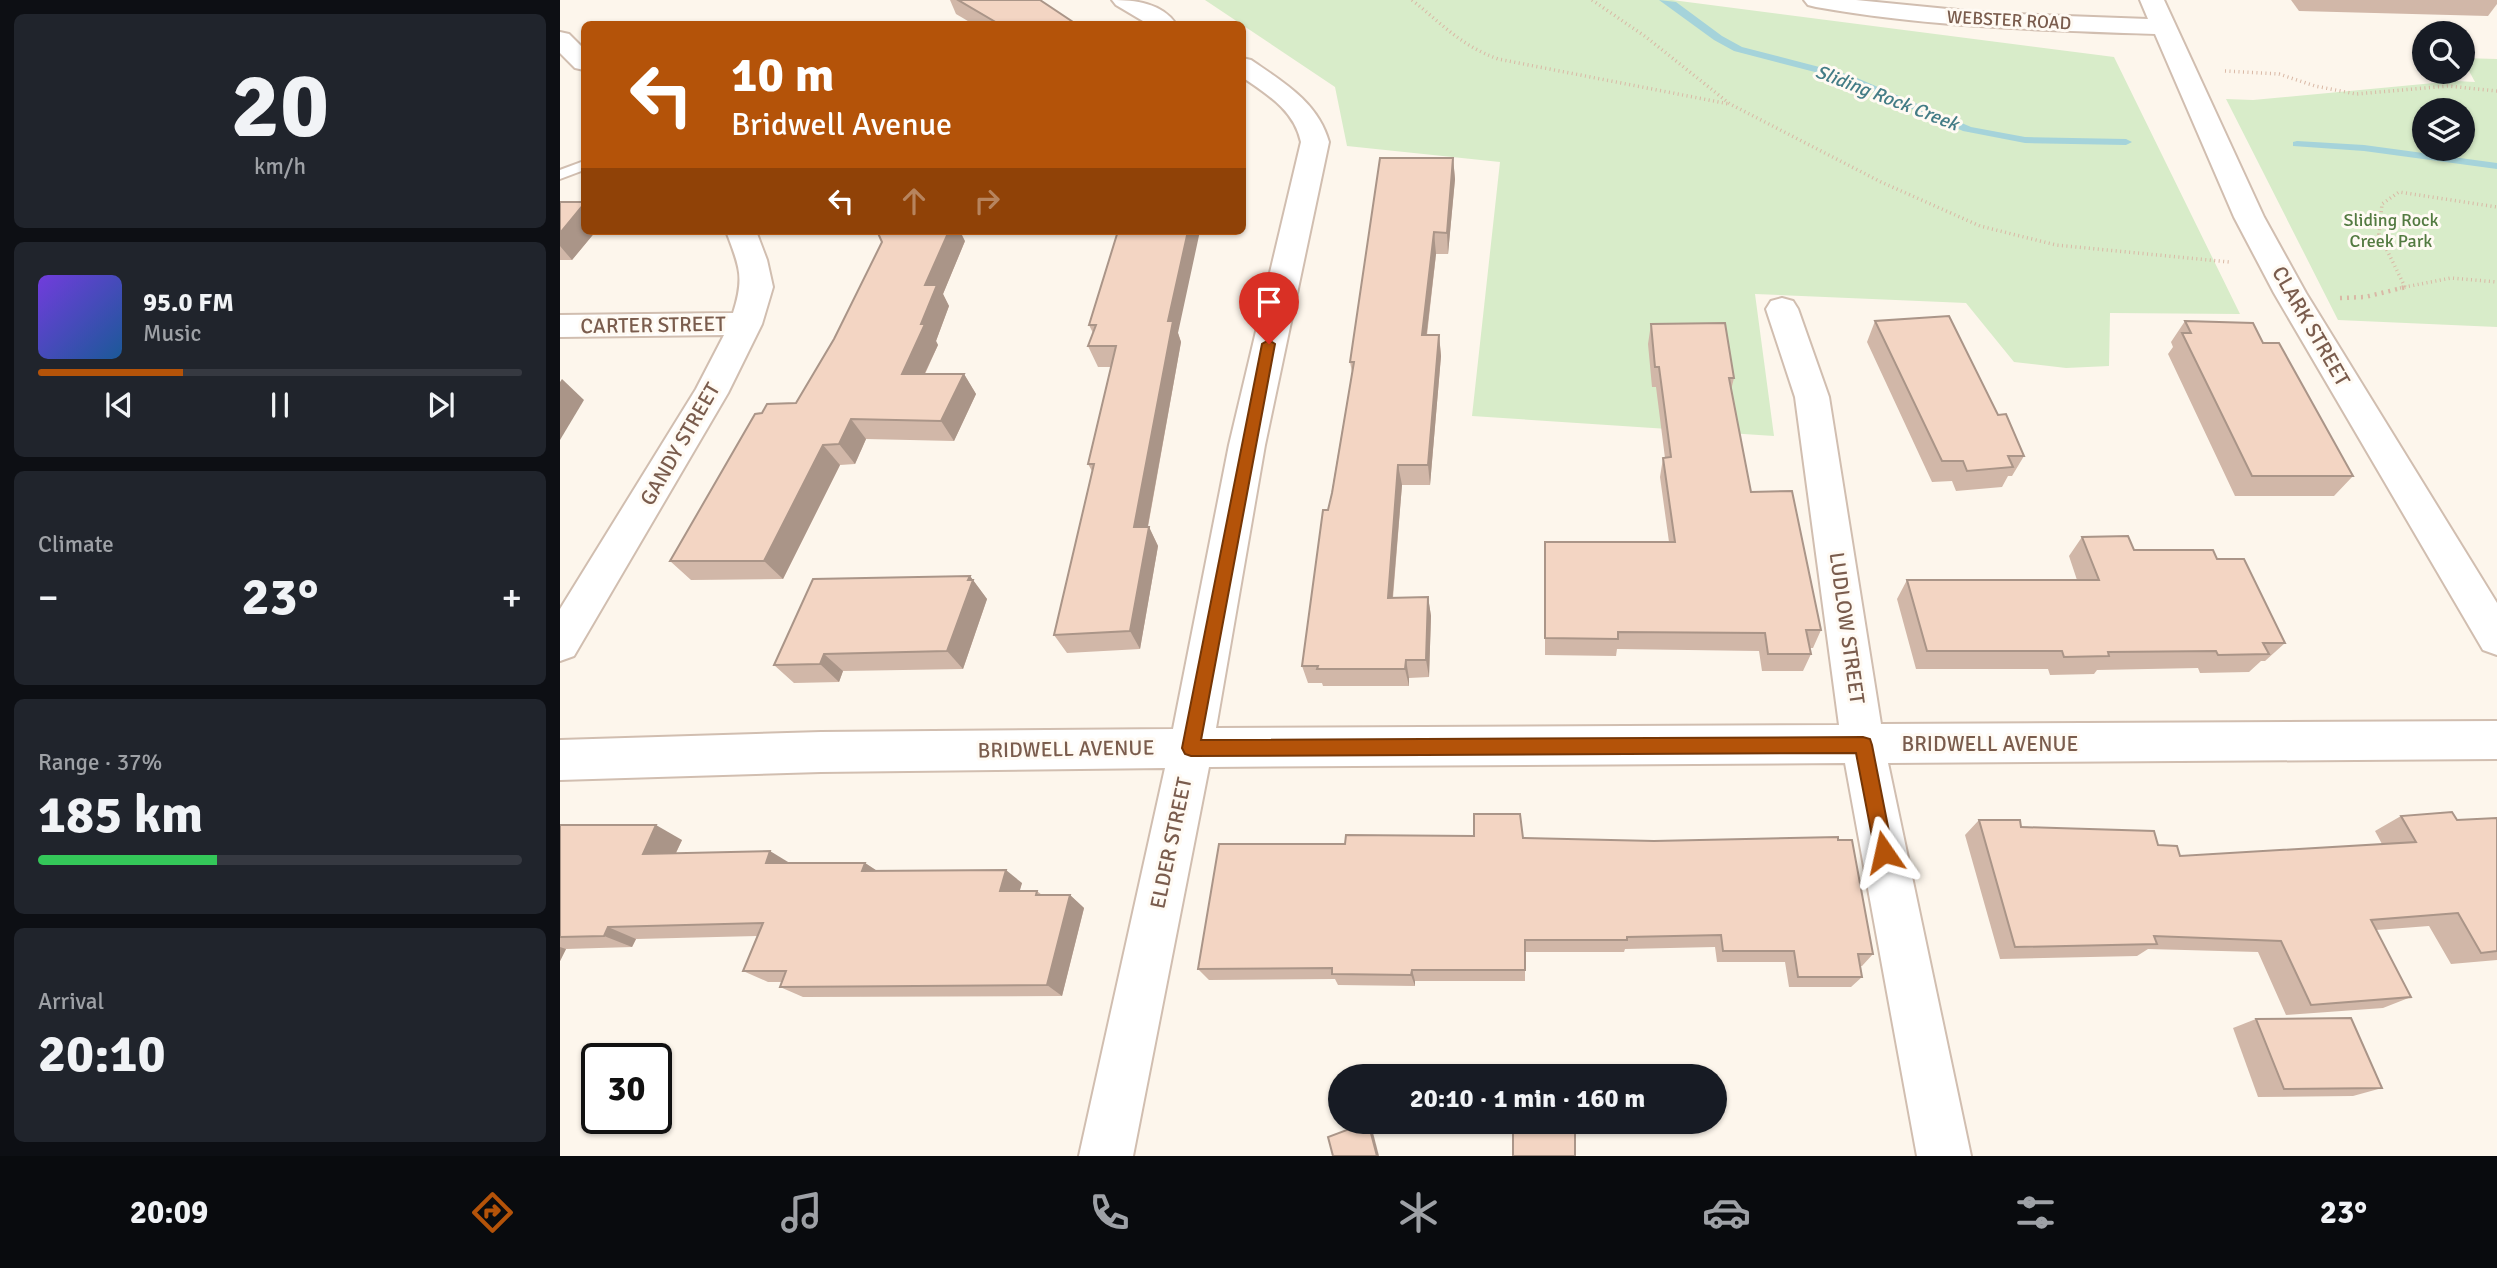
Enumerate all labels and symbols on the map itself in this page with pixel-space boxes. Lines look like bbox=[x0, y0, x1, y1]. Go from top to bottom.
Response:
street label: WEBSTER ROAD bbox=[1946, 6, 2072, 34]
water label: Sliding Rock Creek bbox=[1812, 60, 1963, 137]
park label: Sliding Rock Creek Park bbox=[2343, 209, 2439, 252]
street label: CLARK STREET bbox=[2266, 261, 2356, 391]
pin bbox=[1239, 272, 1299, 344]
street label: CARTER STREET bbox=[580, 311, 727, 339]
street label: GANDY STREET bbox=[634, 377, 726, 510]
street label: LUDLOW STREET bbox=[1823, 551, 1871, 706]
street label: BRIDWELL AVENUE bbox=[1902, 731, 2078, 757]
street label: BRIDWELL AVENUE bbox=[977, 734, 1155, 764]
street label: ELDER STREET bbox=[1144, 774, 1198, 911]
position arrow bbox=[1847, 815, 1921, 889]
speed limit sign: 30 bbox=[581, 1043, 672, 1134]

